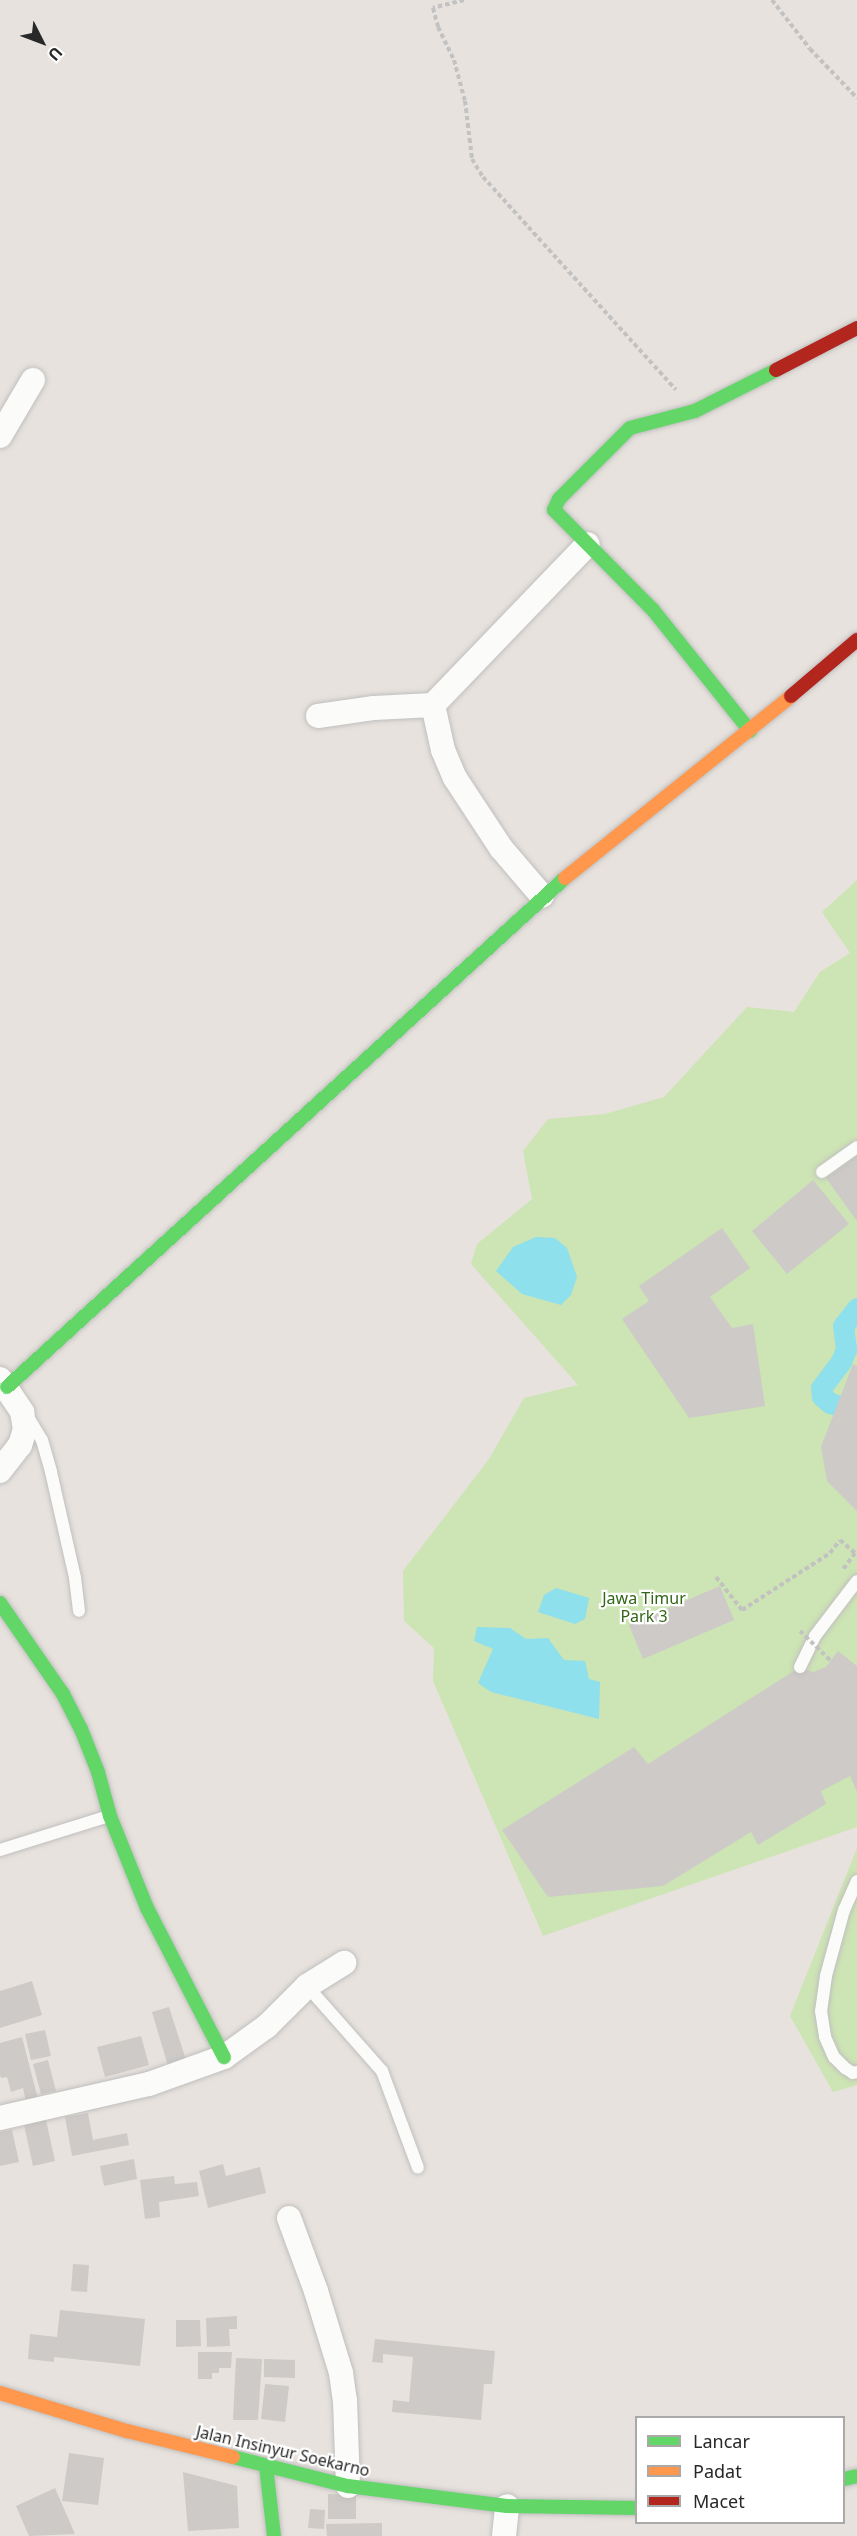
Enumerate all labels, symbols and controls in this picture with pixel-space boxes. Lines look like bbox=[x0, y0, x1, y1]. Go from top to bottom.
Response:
north arrow bbox=[12, 12, 72, 72]
text: U bbox=[43, 42, 68, 66]
park label: Jawa Timur Park 3 bbox=[602, 1588, 686, 1626]
legend bbox=[635, 2416, 845, 2524]
street label: Jalan Insinyur Soekarno bbox=[194, 2422, 372, 2480]
text: Lancar bbox=[693, 2429, 750, 2453]
text: Padat bbox=[693, 2459, 742, 2483]
text: Macet bbox=[693, 2489, 745, 2513]

